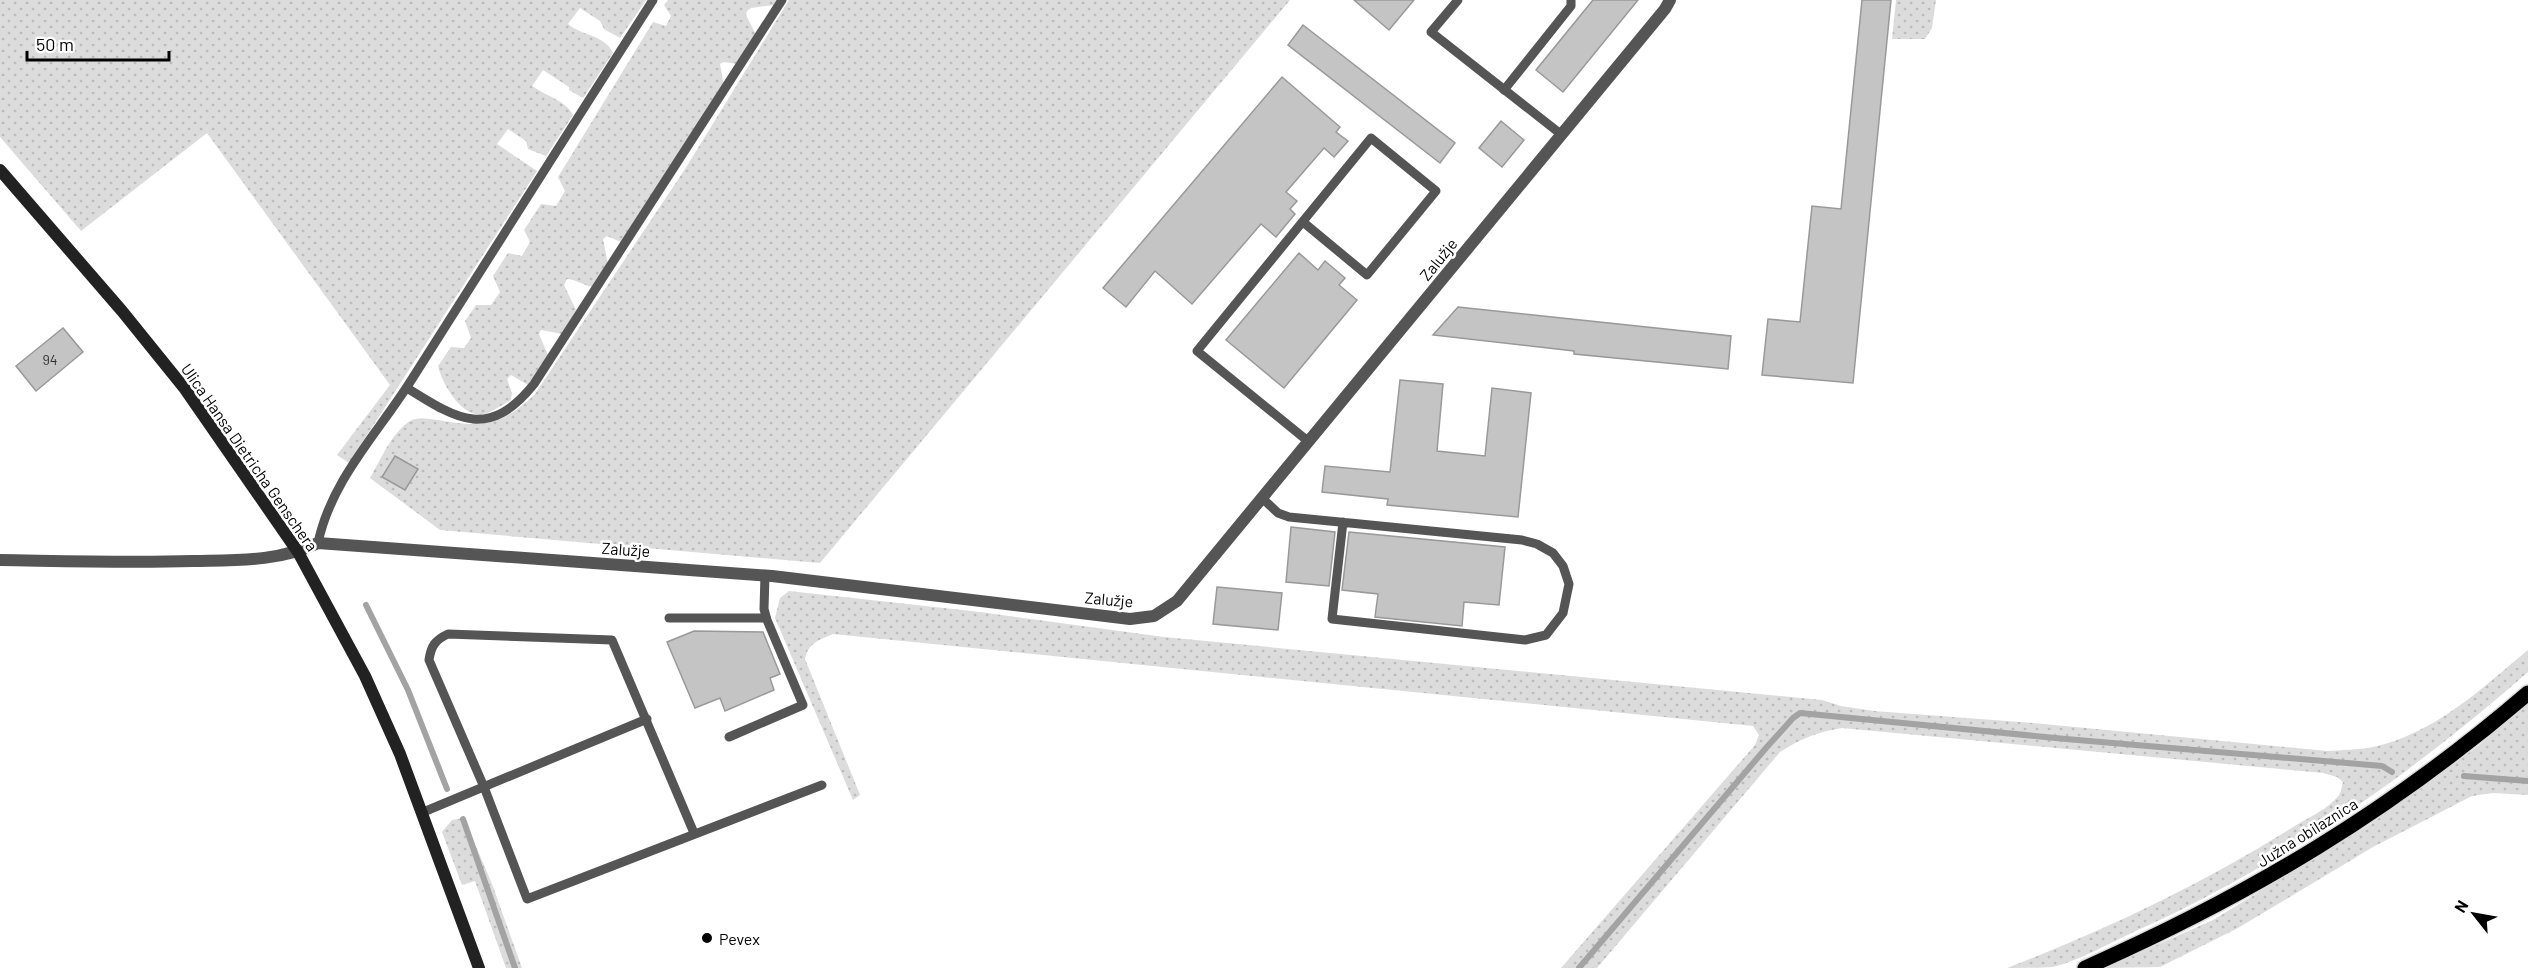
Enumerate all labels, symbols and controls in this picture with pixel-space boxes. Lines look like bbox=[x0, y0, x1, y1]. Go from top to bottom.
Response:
scale bar bbox=[27, 24, 170, 62]
text: 50 m bbox=[36, 33, 74, 55]
street label: Zalužje bbox=[1415, 234, 1461, 284]
house number: 94 bbox=[42, 351, 58, 368]
street label: Ulica Hansa Dietricha Genschera bbox=[178, 360, 322, 554]
street label: Zalužje bbox=[601, 538, 651, 560]
street label: Zalužje bbox=[1084, 587, 1134, 611]
street label: Južna obilaznica bbox=[2253, 794, 2361, 870]
north arrow bbox=[2444, 884, 2504, 944]
text: N bbox=[2450, 897, 2472, 915]
place label: Pevex bbox=[719, 929, 760, 948]
marker: Pevex bbox=[700, 931, 714, 945]

